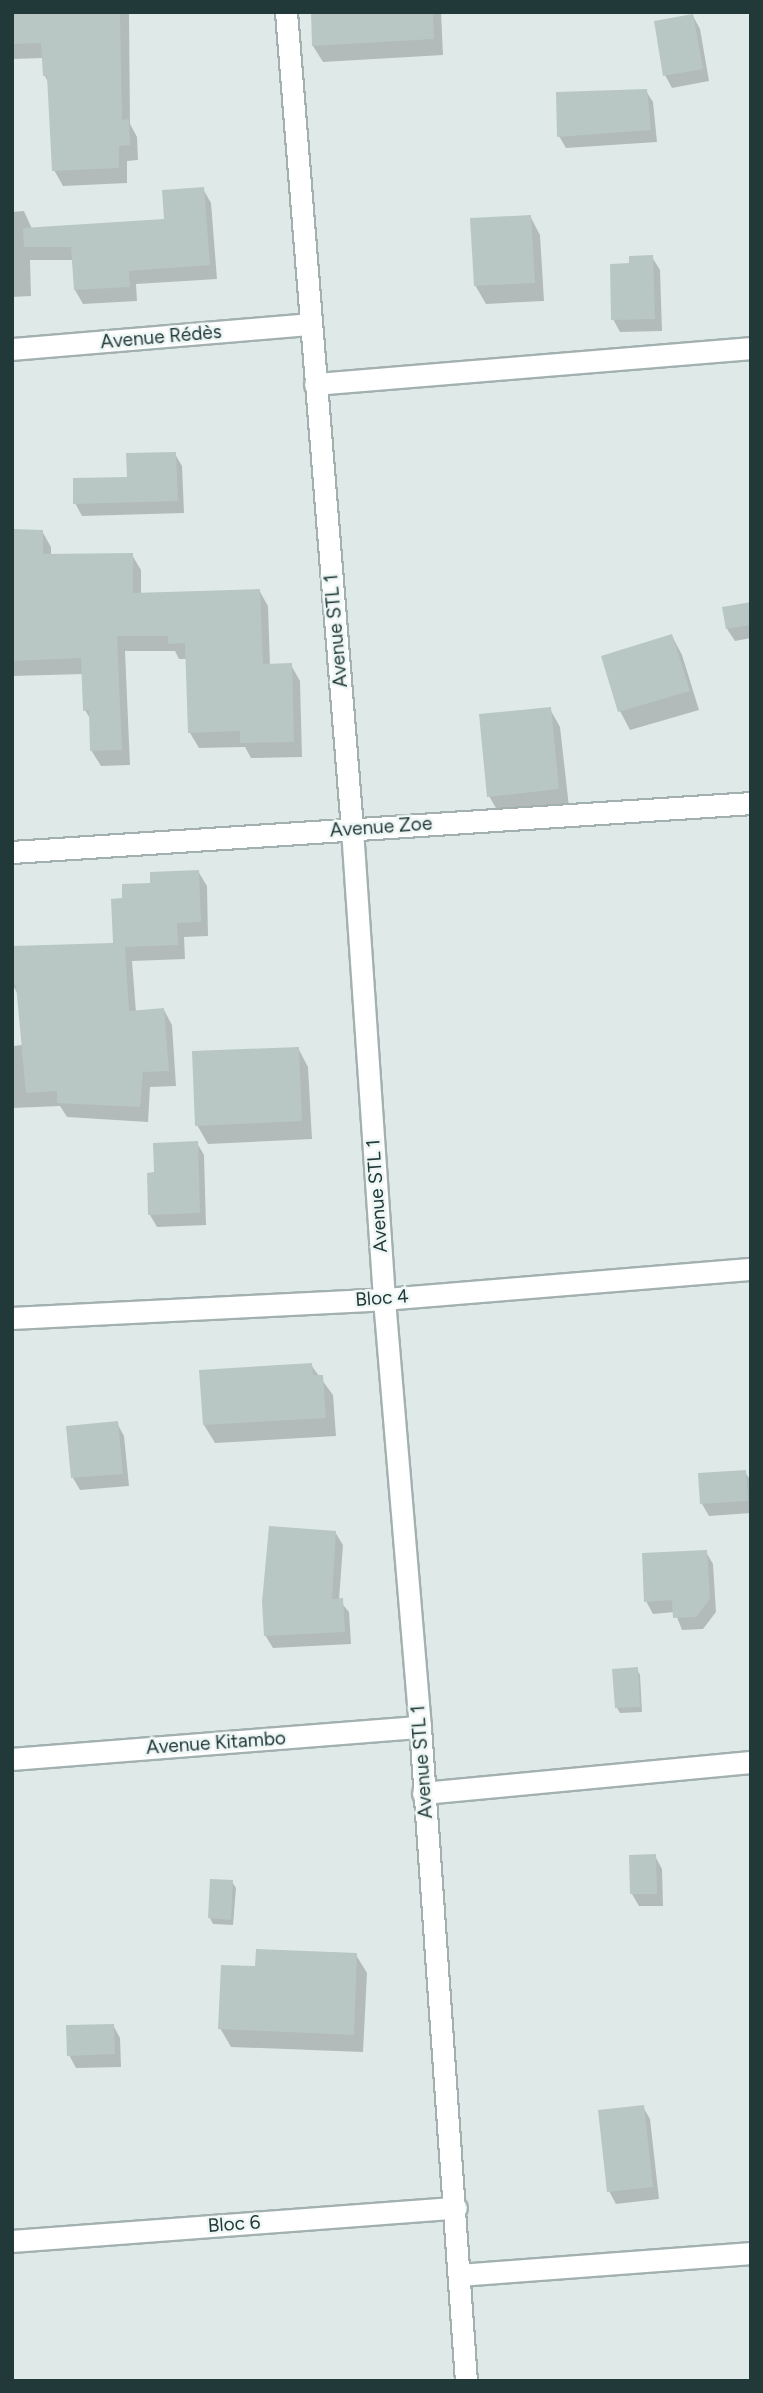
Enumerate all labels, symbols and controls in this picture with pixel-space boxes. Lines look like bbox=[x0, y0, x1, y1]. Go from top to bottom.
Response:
street label: Avenue Rédès bbox=[99, 320, 223, 354]
street label: Avenue STL 1 bbox=[320, 573, 352, 689]
street label: Avenue Zoe bbox=[329, 812, 433, 842]
street label: Avenue STL 1 bbox=[362, 1139, 392, 1253]
street label: Bloc 4 bbox=[354, 1285, 410, 1311]
street label: Avenue STL 1 bbox=[407, 1705, 437, 1819]
street label: Avenue Kitambo bbox=[145, 1727, 287, 1759]
street label: Bloc 6 bbox=[207, 2211, 261, 2237]

